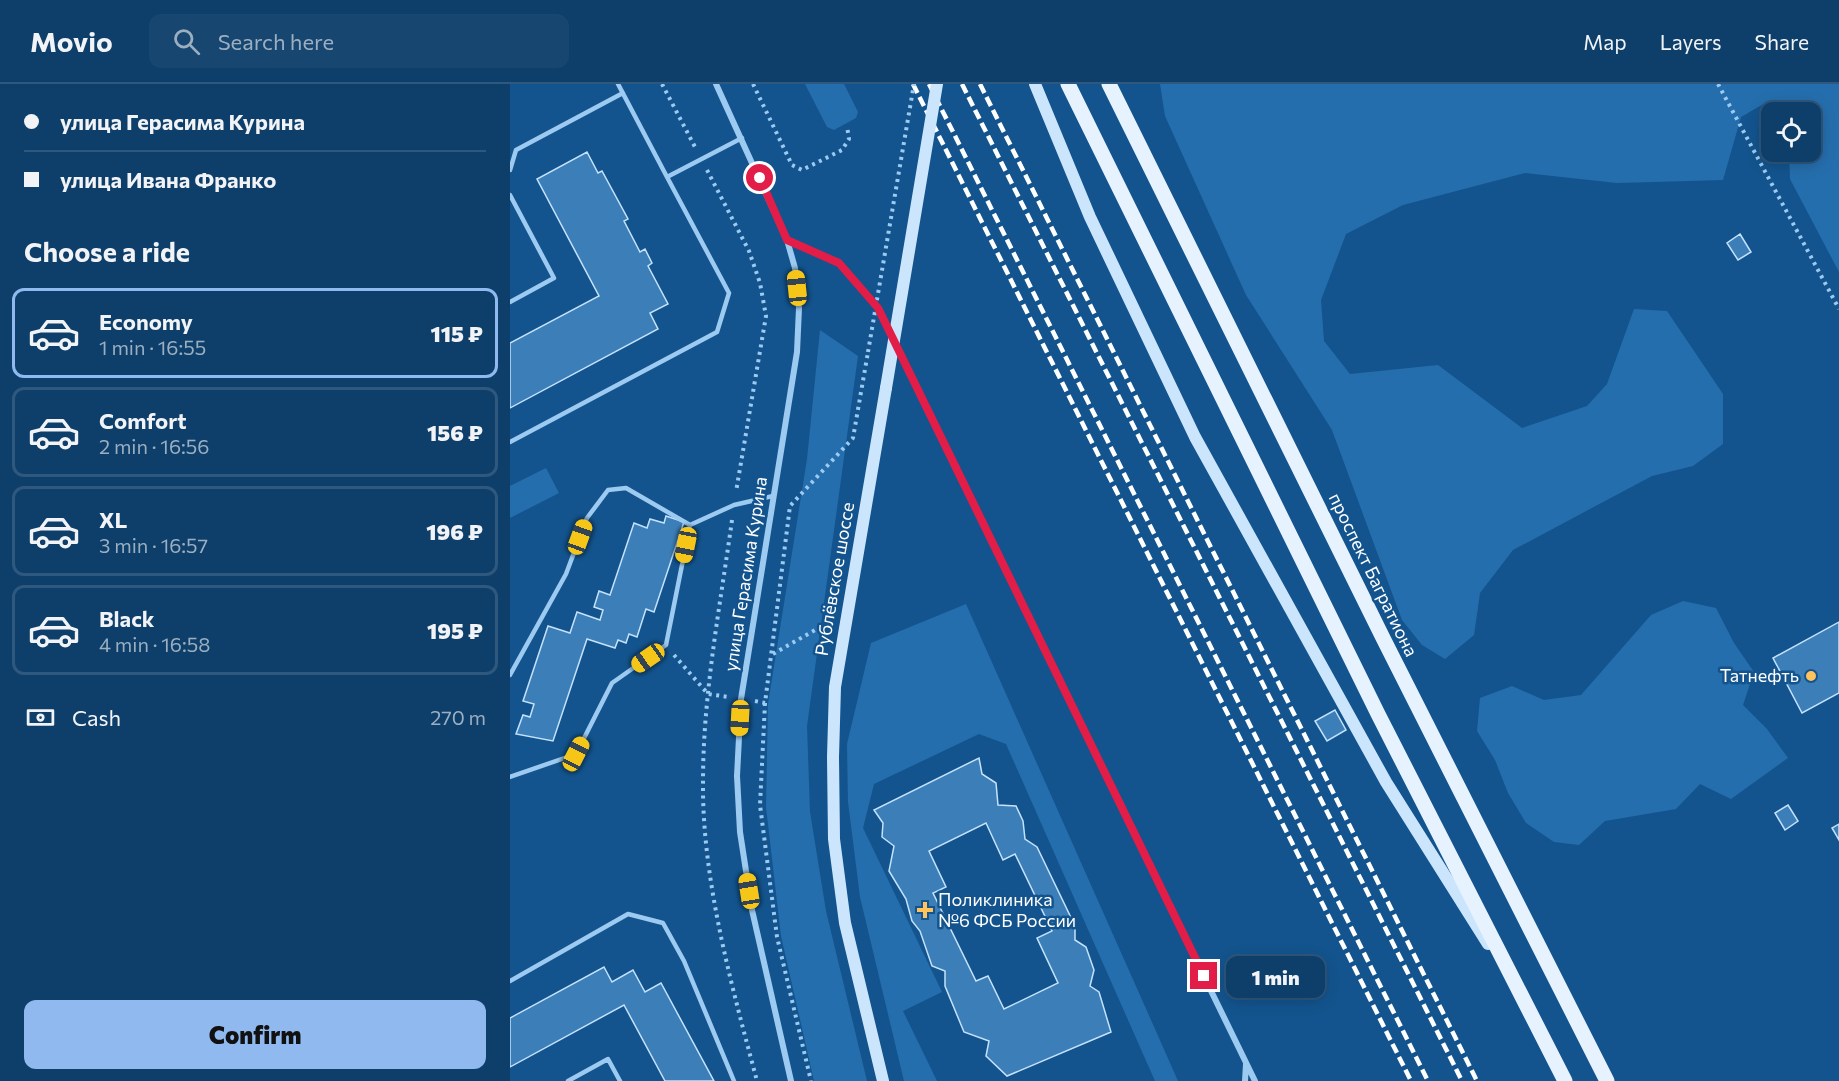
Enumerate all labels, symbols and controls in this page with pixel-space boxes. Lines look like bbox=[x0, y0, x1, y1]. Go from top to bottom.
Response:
search box bbox=[149, 14, 569, 68]
text: Movio bbox=[30, 24, 113, 58]
icon: search bbox=[170, 25, 203, 58]
text: Search here bbox=[218, 28, 334, 55]
text: Map bbox=[1583, 29, 1627, 54]
text: Layers bbox=[1660, 29, 1722, 54]
text: Share bbox=[1755, 29, 1809, 54]
map controls bbox=[1761, 102, 1821, 162]
button: locate bbox=[1761, 102, 1821, 162]
text: улица Герасима Курина bbox=[60, 108, 305, 135]
route start bbox=[746, 164, 773, 191]
text: улица Ивана Франко bbox=[60, 166, 276, 193]
text: Choose a ride bbox=[24, 235, 190, 268]
car bbox=[786, 269, 808, 307]
icon: car bbox=[27, 306, 81, 360]
text: Economy bbox=[99, 308, 193, 335]
text: 115 ₽ bbox=[430, 320, 483, 347]
text: 1 min · 16:55 bbox=[99, 335, 206, 359]
icon: car bbox=[27, 405, 81, 459]
text: Comfort bbox=[99, 407, 187, 434]
text: 156 ₽ bbox=[427, 419, 483, 446]
text: 2 min · 16:56 bbox=[99, 434, 209, 458]
street label: улица Герасима Курина bbox=[719, 475, 771, 673]
street label: проспект Багратиона bbox=[1325, 489, 1423, 660]
street label: Рублёвское шоссе bbox=[810, 500, 858, 657]
icon: car bbox=[27, 504, 81, 558]
text: XL bbox=[99, 506, 127, 533]
car bbox=[565, 517, 595, 557]
text: 196 ₽ bbox=[426, 518, 483, 545]
car bbox=[674, 526, 698, 564]
text: 3 min · 16:57 bbox=[99, 533, 208, 557]
icon: car bbox=[27, 603, 81, 657]
text: Black bbox=[99, 605, 154, 632]
text: 195 ₽ bbox=[427, 617, 483, 644]
text: 4 min · 16:58 bbox=[99, 632, 210, 656]
car bbox=[628, 640, 668, 676]
place label: Татнефть bbox=[1720, 664, 1799, 686]
marker: Татнефть bbox=[1804, 669, 1818, 683]
car bbox=[730, 700, 750, 736]
icon: cash bbox=[24, 701, 57, 734]
text: Cash bbox=[72, 704, 121, 731]
text: 270 m bbox=[430, 705, 486, 729]
car bbox=[560, 734, 592, 774]
car bbox=[737, 872, 761, 910]
place label: Поликлиника №6 ФСБ России bbox=[938, 888, 1076, 931]
marker: Поликлиника №6 ФСБ России bbox=[916, 901, 934, 919]
callout: 1 min bbox=[1225, 955, 1324, 997]
route end bbox=[1190, 962, 1217, 989]
text: 1 min bbox=[1251, 965, 1300, 989]
button: Confirm bbox=[24, 1000, 486, 1069]

